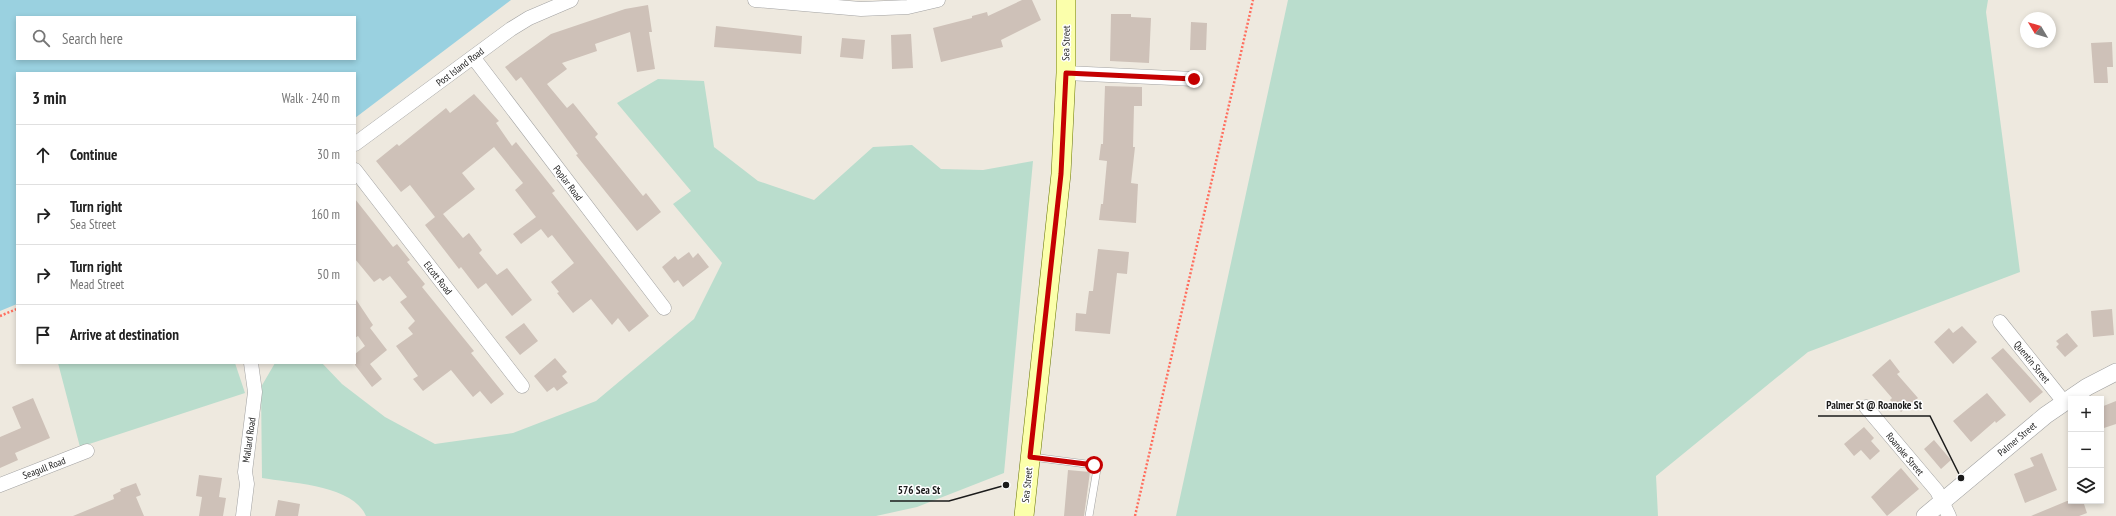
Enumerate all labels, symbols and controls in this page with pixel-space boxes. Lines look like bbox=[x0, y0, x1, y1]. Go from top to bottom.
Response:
north arrow bbox=[2020, 12, 2056, 48]
search box bbox=[16, 16, 356, 60]
street label: Sea Street bbox=[1059, 25, 1073, 61]
icon: search bbox=[30, 27, 52, 49]
text: Search here bbox=[62, 29, 123, 48]
street label: Post Island Road bbox=[433, 45, 487, 89]
route end bbox=[1185, 70, 1203, 88]
text: 3 min bbox=[32, 87, 66, 109]
text: Walk · 240 m bbox=[282, 90, 340, 107]
icon: ahead bbox=[32, 144, 54, 166]
text: Continue bbox=[70, 145, 117, 164]
text: 30 m bbox=[317, 146, 340, 163]
street label: Poplar Road bbox=[550, 163, 586, 203]
text: Turn right bbox=[70, 197, 122, 216]
icon: right bbox=[32, 204, 54, 226]
text: 160 m bbox=[311, 206, 340, 223]
text: Sea Street bbox=[70, 216, 116, 233]
text: Turn right bbox=[70, 257, 122, 276]
street label: Elcott Road bbox=[421, 259, 455, 297]
icon: right bbox=[32, 264, 54, 286]
text: 50 m bbox=[317, 266, 340, 283]
text: Mead Street bbox=[70, 276, 124, 293]
icon: arrive bbox=[32, 324, 54, 346]
text: Arrive at destination bbox=[70, 325, 179, 344]
street label: Quentin Street bbox=[2011, 338, 2053, 386]
callout: Palmer St @ Roanoke St bbox=[1818, 393, 1930, 416]
map controls bbox=[2068, 396, 2104, 504]
button: + bbox=[2068, 396, 2104, 432]
text: Palmer St @ Roanoke St bbox=[1826, 398, 1923, 412]
street label: Mallard Road bbox=[239, 417, 259, 463]
street label: Palmer Street bbox=[1995, 419, 2039, 459]
street label: Roanoke Street bbox=[1883, 430, 1927, 478]
button: − bbox=[2068, 432, 2104, 468]
street label: Seagull Road bbox=[21, 454, 67, 482]
route start bbox=[1085, 456, 1103, 474]
street label: Sea Street bbox=[1019, 467, 1035, 503]
button: layers bbox=[2068, 468, 2104, 504]
callout: 576 Sea St bbox=[890, 478, 949, 501]
text: 576 Sea St bbox=[898, 483, 941, 497]

